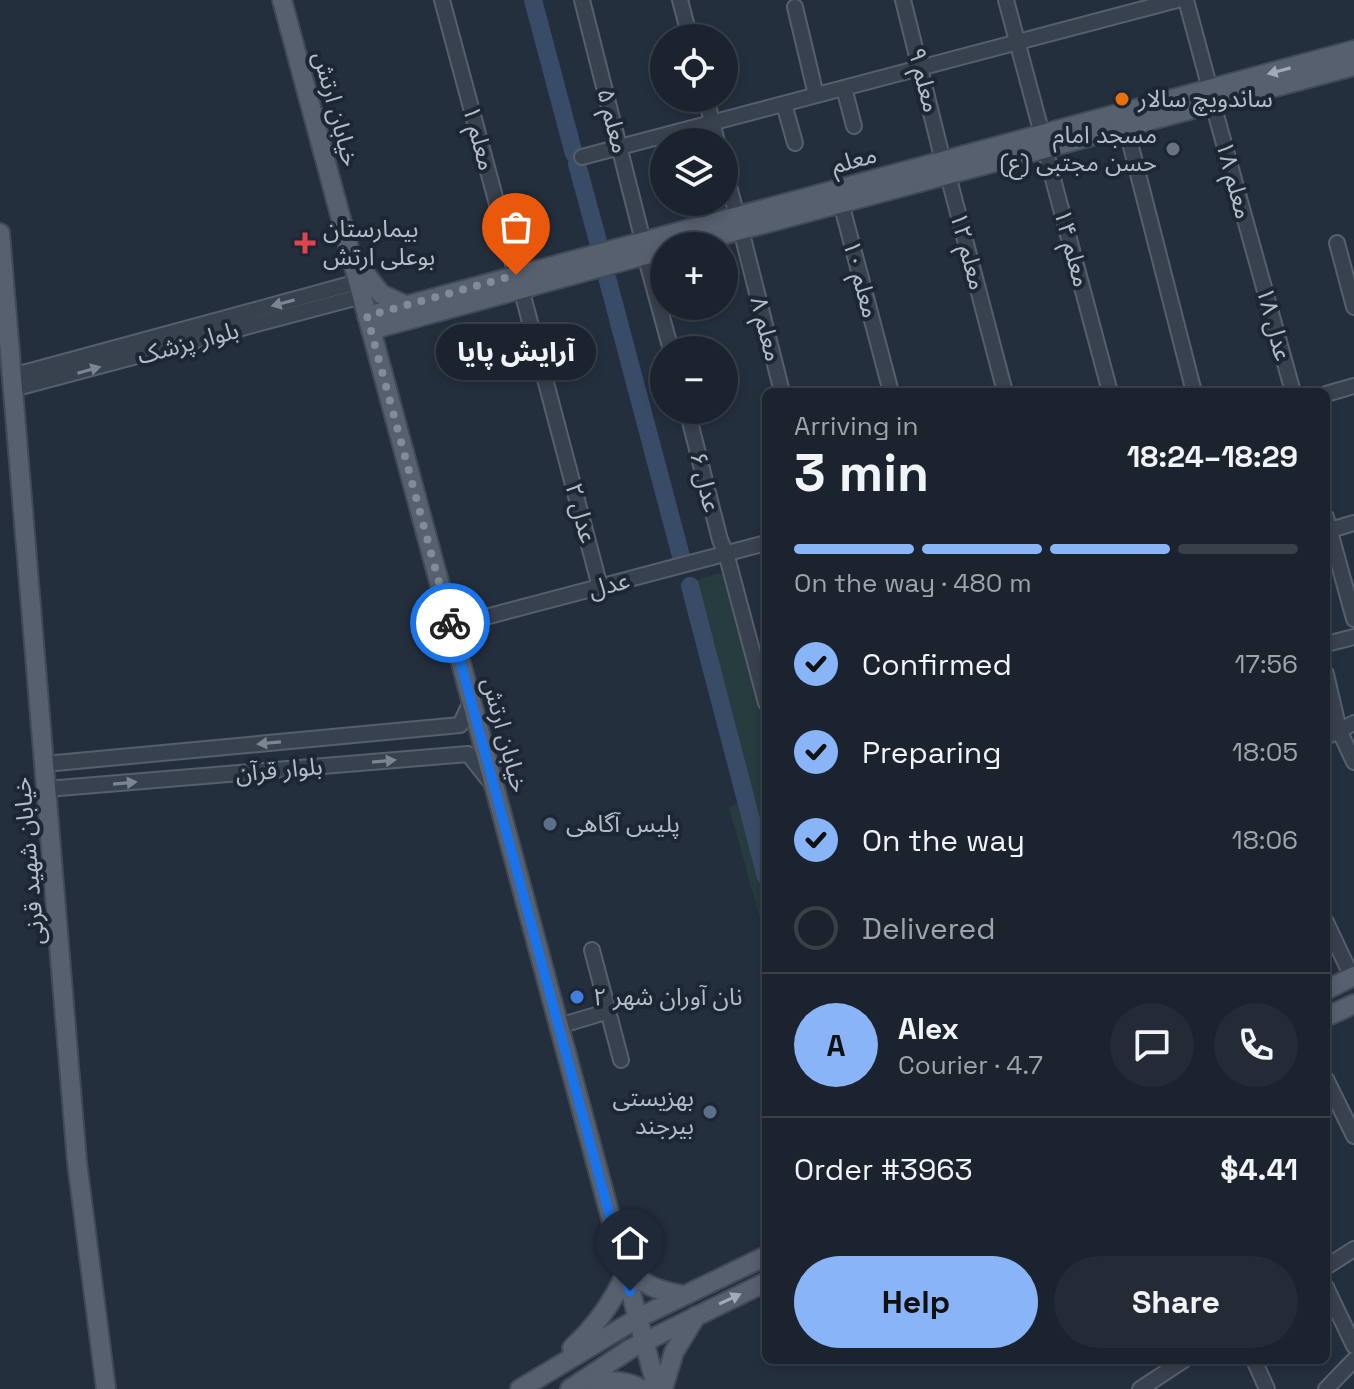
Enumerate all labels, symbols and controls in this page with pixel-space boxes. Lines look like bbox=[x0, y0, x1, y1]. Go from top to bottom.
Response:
map controls bbox=[650, 24, 738, 424]
button: locate bbox=[650, 24, 738, 112]
street label: معلم ۹ bbox=[900, 44, 947, 116]
street label: خیابان ارتش bbox=[306, 48, 367, 170]
one-way arrow bbox=[1266, 65, 1291, 77]
place label: ساندویچ سالار bbox=[1137, 83, 1273, 116]
street label: معلم ۵ bbox=[589, 85, 636, 157]
marker: ساندویچ سالار bbox=[1113, 90, 1131, 108]
street label: معلم ۱ bbox=[454, 102, 503, 174]
place label: مسجد امام حسن مجتبی (ع) bbox=[1000, 119, 1157, 180]
button: layers bbox=[650, 128, 738, 216]
street label: معلم ۱۸ bbox=[1207, 137, 1260, 223]
street label: معلم bbox=[828, 139, 881, 182]
marker: مسجد امام حسن مجتبی (ع) bbox=[1164, 140, 1182, 158]
pin bbox=[482, 193, 550, 275]
icon: bag bbox=[494, 205, 538, 249]
street label: معلم ۱۴ bbox=[1045, 205, 1098, 291]
street label: معلم ۱۲ bbox=[941, 208, 994, 294]
place label: بیمارستان بوعلی ارتش bbox=[323, 213, 435, 272]
marker: بیمارستان بوعلی ارتش bbox=[294, 232, 316, 254]
button: + bbox=[650, 232, 738, 320]
street label: معلم ۱۰ bbox=[834, 236, 887, 322]
street label: عدل ۱۸ bbox=[1250, 284, 1299, 364]
street label: معلم ۸ bbox=[742, 293, 789, 365]
one-way arrow bbox=[270, 297, 294, 310]
street label: بلوار پزشک bbox=[134, 314, 242, 371]
callout: آرایش پایا bbox=[436, 323, 596, 379]
text: آرایش پایا bbox=[457, 335, 575, 369]
button: − bbox=[650, 336, 738, 424]
one-way arrow bbox=[77, 364, 102, 376]
text: Arriving in bbox=[794, 409, 918, 443]
text: 18:24–18:29 bbox=[1127, 437, 1298, 476]
text: 3 min bbox=[794, 440, 929, 506]
street label: عدل ۶ bbox=[683, 448, 728, 515]
street label: عدل ۲ bbox=[559, 479, 604, 547]
street label: عدل bbox=[585, 564, 633, 605]
text: On the way · 480 m bbox=[794, 566, 1032, 600]
courier bbox=[410, 583, 490, 663]
icon: bike bbox=[428, 601, 472, 645]
icon: check bbox=[794, 642, 838, 686]
text: Confirmed bbox=[862, 645, 1012, 684]
text: 17:56 bbox=[1234, 647, 1298, 681]
street label: خیابان ارتش bbox=[475, 674, 536, 796]
icon: check bbox=[794, 730, 838, 774]
text: Preparing bbox=[862, 733, 1001, 772]
text: 18:05 bbox=[1232, 735, 1298, 769]
one-way arrow bbox=[256, 736, 281, 749]
street label: بلوار قرآن bbox=[234, 750, 324, 789]
one-way arrow bbox=[372, 754, 397, 767]
street label: خیابان شهید قرنی bbox=[6, 776, 51, 946]
one-way arrow bbox=[113, 776, 138, 789]
place label: پلیس آگاهی bbox=[566, 808, 680, 839]
marker: پلیس آگاهی bbox=[541, 815, 559, 833]
icon: check bbox=[794, 818, 838, 862]
text: On the way bbox=[862, 821, 1025, 860]
text: 18:06 bbox=[1232, 823, 1298, 857]
text: Delivered bbox=[862, 909, 996, 948]
place label: نان آوران شهر ۲ bbox=[593, 981, 742, 1012]
marker: نان آوران شهر ۲ bbox=[568, 988, 586, 1006]
button: chat bbox=[1110, 1003, 1194, 1087]
button: phone bbox=[1214, 1003, 1298, 1087]
text: Alex bbox=[898, 1009, 959, 1048]
text: A bbox=[826, 1026, 846, 1065]
text: Courier · 4.7 bbox=[898, 1048, 1043, 1082]
place label: بهزیستی بیرجند bbox=[612, 1082, 694, 1141]
marker: بهزیستی بیرجند bbox=[701, 1103, 719, 1121]
text: Order #3963 bbox=[794, 1150, 973, 1189]
text: $4.41 bbox=[1220, 1150, 1298, 1189]
pin bbox=[596, 1209, 664, 1291]
icon: home bbox=[608, 1221, 652, 1265]
button: Help bbox=[794, 1256, 1038, 1348]
button: Share bbox=[1054, 1256, 1298, 1348]
one-way arrow bbox=[718, 1292, 742, 1306]

